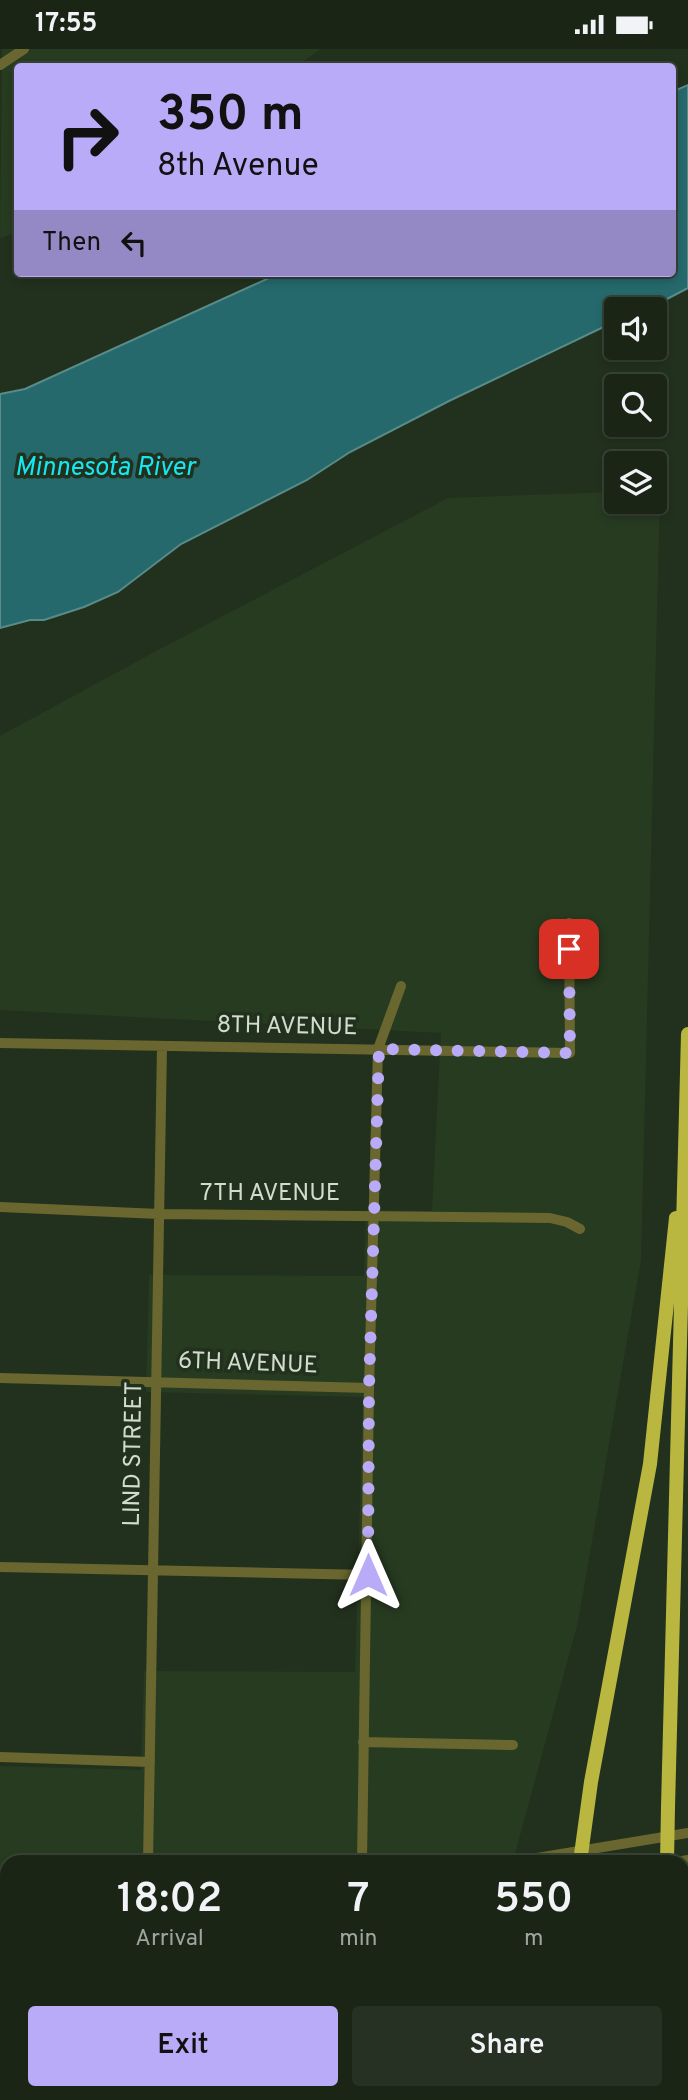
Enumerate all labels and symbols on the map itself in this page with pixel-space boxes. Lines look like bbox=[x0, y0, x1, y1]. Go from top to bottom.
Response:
water label: Minnesota River bbox=[15, 452, 197, 485]
pin bbox=[539, 919, 599, 979]
street label: 8TH AVENUE bbox=[216, 1011, 358, 1043]
street label: 7TH AVENUE bbox=[200, 1179, 340, 1209]
street label: 6TH AVENUE bbox=[178, 1347, 318, 1381]
street label: LIND STREET bbox=[118, 1381, 150, 1527]
position arrow bbox=[331, 1538, 405, 1612]

